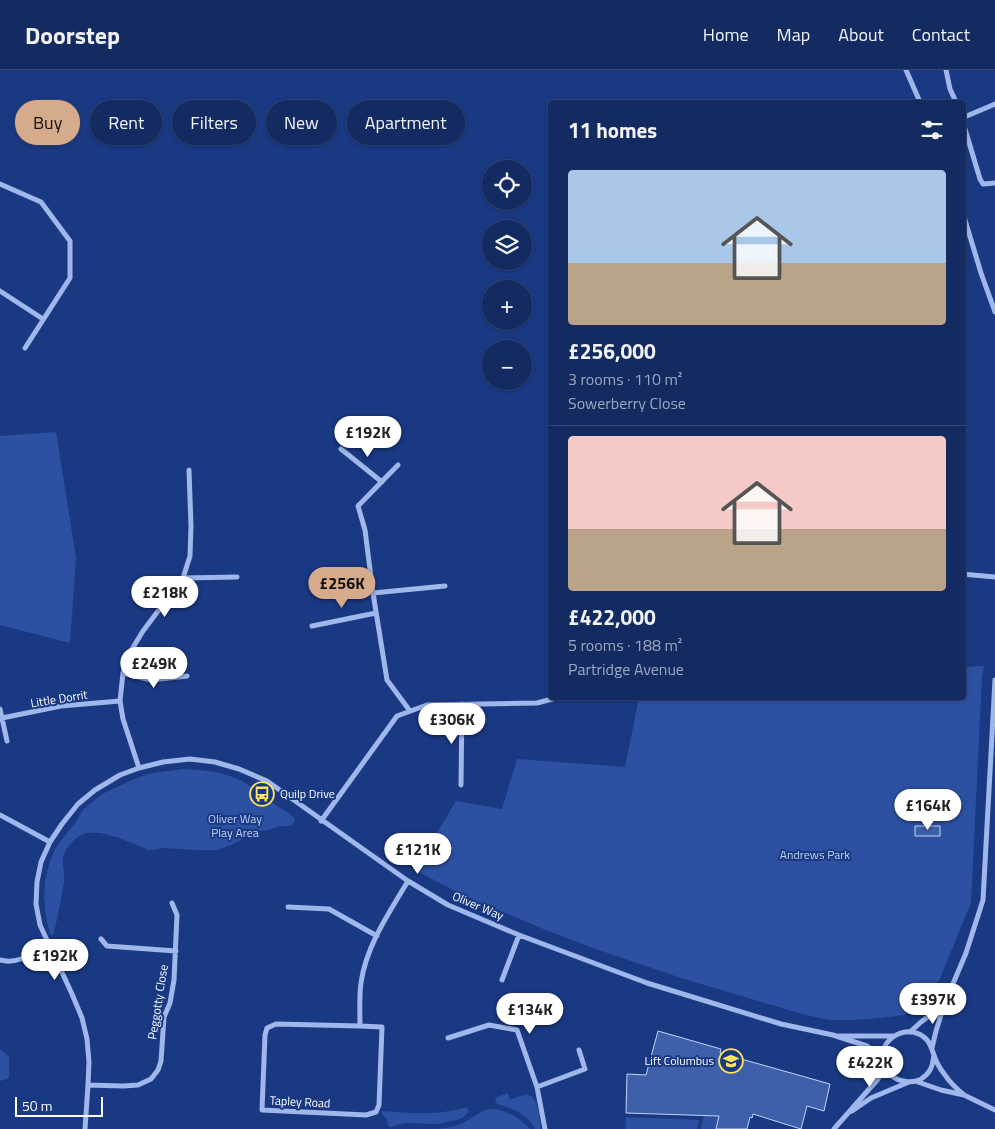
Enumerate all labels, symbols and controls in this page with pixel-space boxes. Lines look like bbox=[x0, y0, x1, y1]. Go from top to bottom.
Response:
text: Doorstep bbox=[25, 17, 120, 53]
text: Home bbox=[703, 21, 749, 48]
text: Map bbox=[777, 21, 810, 48]
text: About bbox=[838, 21, 884, 48]
text: Contact bbox=[912, 21, 970, 48]
chip: Buy bbox=[15, 100, 80, 145]
chip: Rent bbox=[90, 100, 162, 145]
chip: Filters bbox=[172, 100, 256, 145]
chip: New bbox=[266, 100, 337, 145]
chip: Apartment bbox=[347, 100, 465, 145]
text: 11 homes bbox=[568, 114, 657, 146]
icon: filters bbox=[918, 116, 946, 144]
map controls bbox=[482, 160, 532, 390]
button: locate bbox=[482, 160, 532, 210]
icon: home bbox=[712, 203, 802, 293]
button: layers bbox=[482, 220, 532, 270]
button: + bbox=[482, 280, 532, 330]
text: £256,000 bbox=[568, 335, 656, 367]
button: − bbox=[482, 340, 532, 390]
text: 3 rooms · 110 m² bbox=[568, 367, 682, 391]
text: Sowerberry Close bbox=[568, 391, 686, 415]
pin: £192K bbox=[333, 416, 403, 458]
text: £192K bbox=[345, 420, 391, 444]
icon: home bbox=[712, 468, 802, 558]
pin: £256K bbox=[307, 566, 377, 609]
text: £256K bbox=[319, 571, 365, 595]
pin: £218K bbox=[130, 576, 200, 618]
text: £218K bbox=[142, 580, 188, 604]
text: £422,000 bbox=[568, 601, 656, 633]
text: 5 rooms · 188 m² bbox=[568, 633, 682, 657]
pin: £249K bbox=[119, 646, 189, 689]
text: £249K bbox=[131, 651, 177, 675]
text: Partridge Avenue bbox=[568, 657, 684, 681]
street label: Little Dorrit bbox=[29, 685, 90, 712]
pin: £306K bbox=[417, 702, 487, 745]
text: £306K bbox=[429, 707, 475, 731]
bus stop icon: Quilp Drive bbox=[249, 781, 275, 807]
place label: Quilp Drive bbox=[280, 784, 335, 803]
pin: £164K bbox=[893, 788, 963, 831]
text: £164K bbox=[905, 793, 951, 817]
park label: Oliver Way Play Area bbox=[208, 809, 262, 842]
pin: £121K bbox=[383, 832, 453, 875]
text: £121K bbox=[395, 837, 441, 861]
park label: Andrews Park bbox=[780, 845, 850, 864]
street label: Oliver Way bbox=[450, 886, 507, 925]
pin: £192K bbox=[20, 938, 90, 981]
text: £192K bbox=[32, 943, 78, 967]
street label: Peggotty Close bbox=[142, 963, 173, 1041]
pin: £397K bbox=[898, 982, 968, 1025]
text: £397K bbox=[910, 987, 956, 1011]
pin: £134K bbox=[495, 992, 565, 1035]
text: £134K bbox=[507, 997, 553, 1021]
pin: £422K bbox=[835, 1046, 905, 1088]
school or university icon: Lift Columbus bbox=[718, 1048, 744, 1074]
text: £422K bbox=[847, 1050, 893, 1074]
place label: Lift Columbus bbox=[645, 1051, 714, 1070]
street label: Tapley Road bbox=[269, 1090, 331, 1113]
scale bar bbox=[15, 1094, 102, 1117]
text: 50 m bbox=[22, 1095, 52, 1116]

